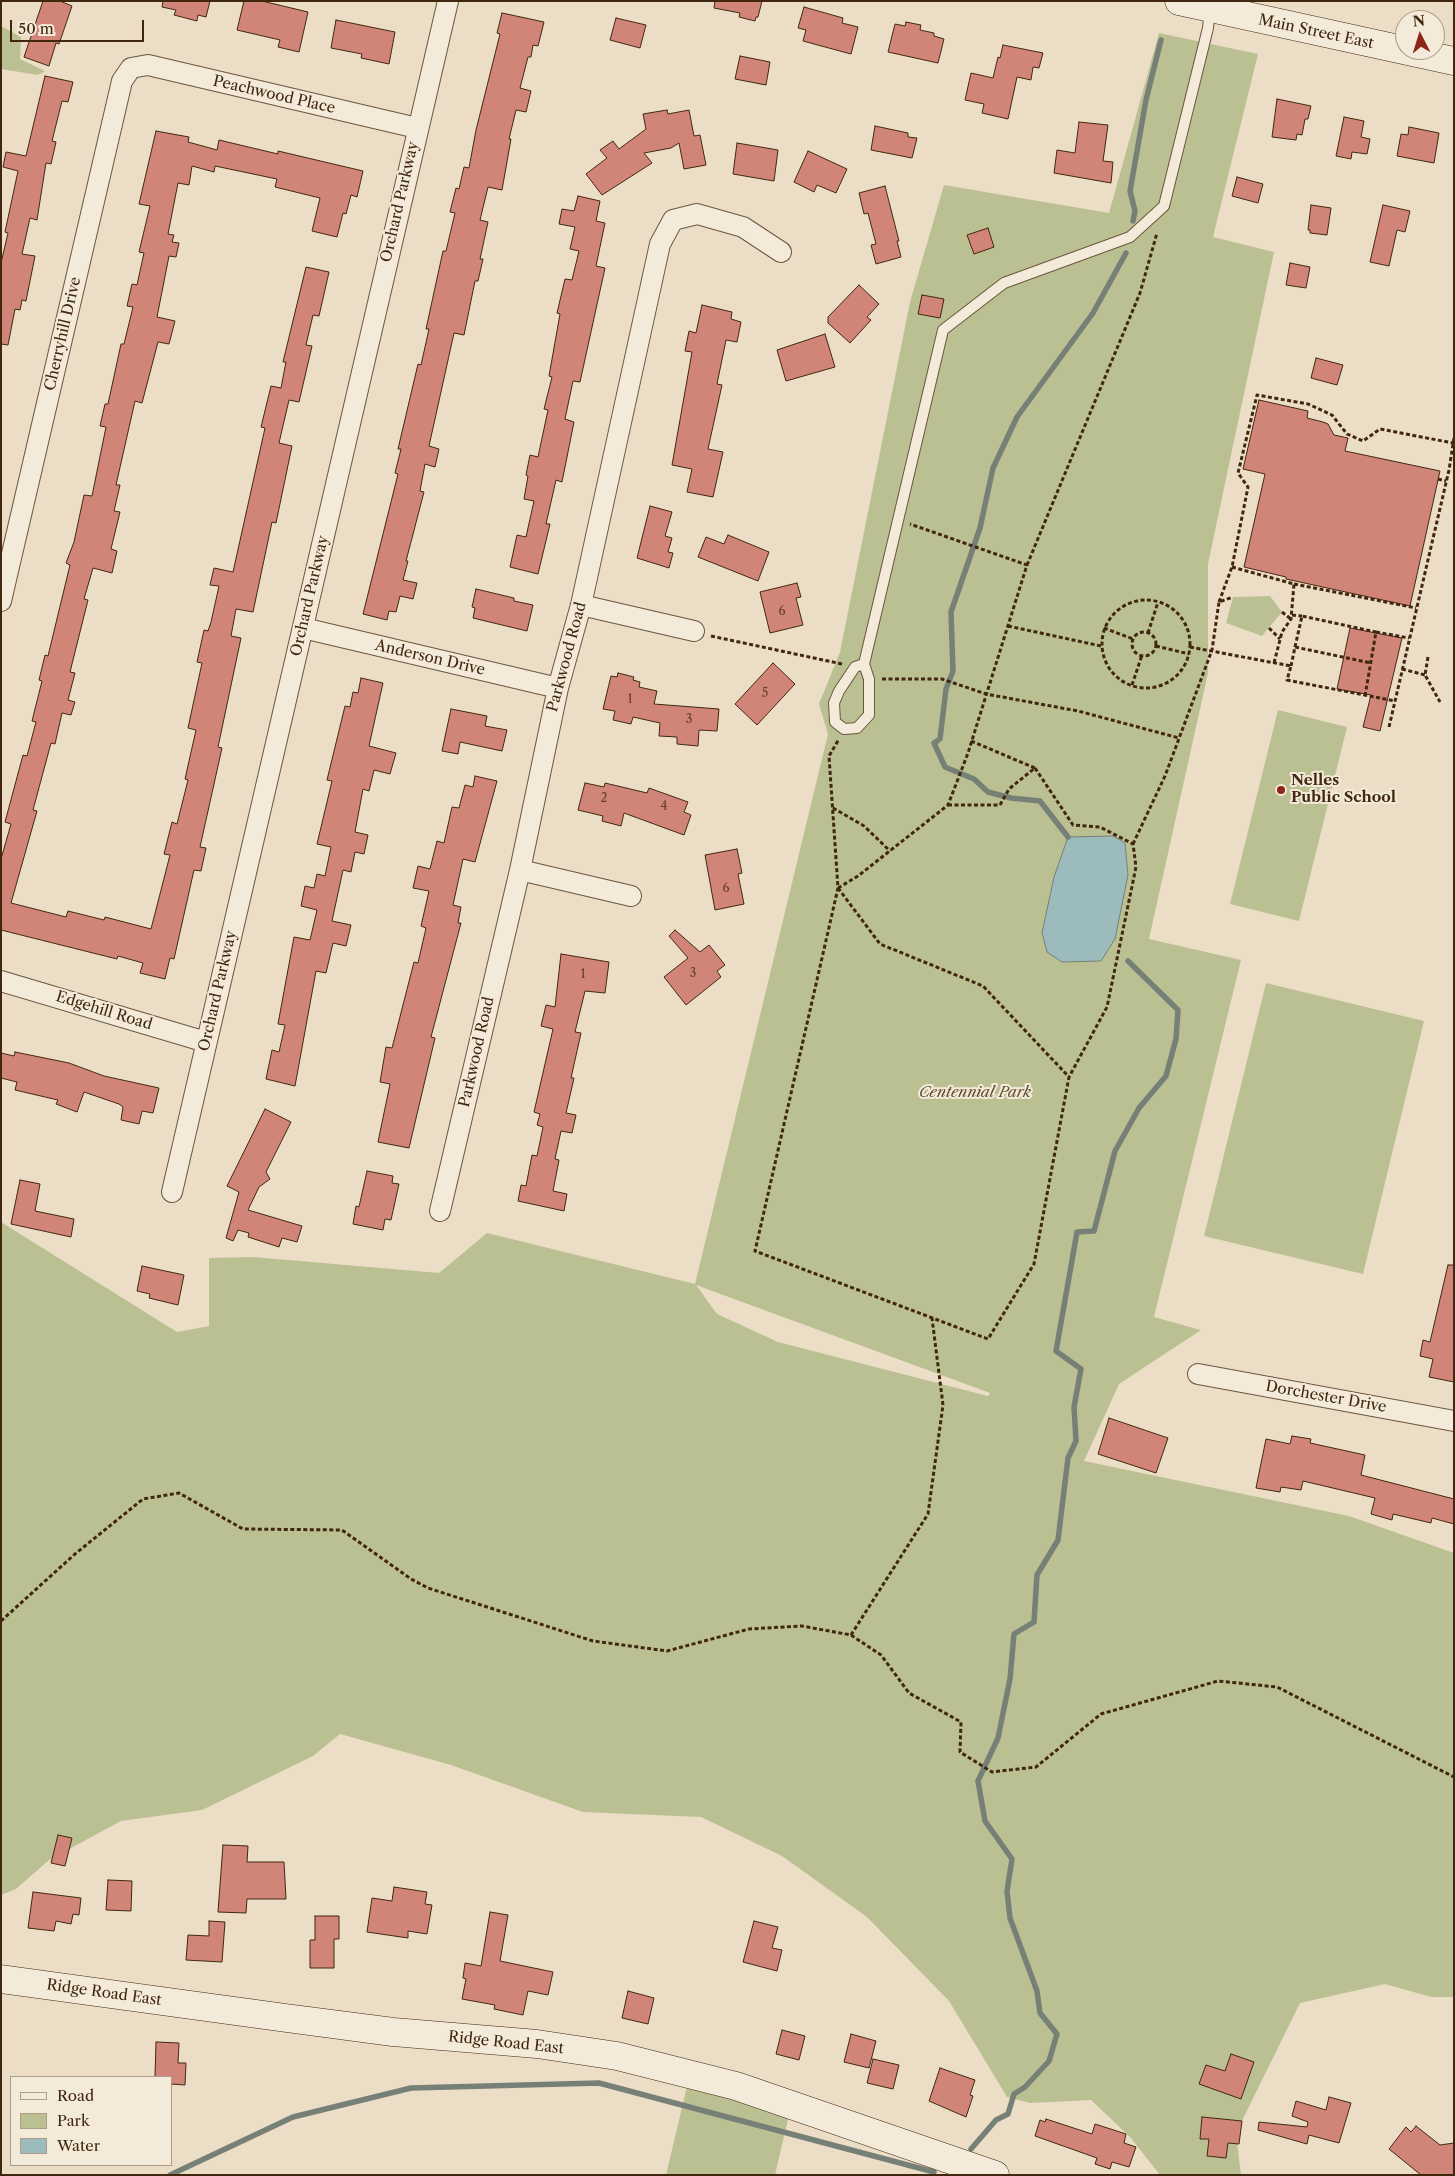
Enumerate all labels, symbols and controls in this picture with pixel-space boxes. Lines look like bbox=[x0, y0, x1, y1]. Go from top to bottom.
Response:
scale bar bbox=[12, 10, 146, 42]
north arrow bbox=[1395, 10, 1445, 60]
street label: Main Street East bbox=[1257, 11, 1375, 53]
text: N bbox=[1412, 12, 1426, 31]
text: 50 m bbox=[18, 19, 54, 38]
street label: Peachwood Place bbox=[211, 72, 337, 118]
street label: Orchard Parkway bbox=[377, 140, 423, 264]
street label: Cherryhill Drive bbox=[41, 275, 85, 393]
street label: Orchard Parkway bbox=[287, 534, 333, 658]
street label: Parkwood Road bbox=[544, 600, 590, 714]
house number: 6 bbox=[778, 605, 786, 619]
street label: Anderson Drive bbox=[373, 637, 487, 679]
house number: 5 bbox=[762, 687, 768, 701]
house number: 1 bbox=[627, 693, 633, 707]
house number: 3 bbox=[686, 713, 692, 727]
place label: Nelles Public School bbox=[1291, 772, 1396, 807]
marker: Nelles Public School bbox=[1275, 784, 1287, 796]
house number: 2 bbox=[601, 792, 607, 806]
house number: 4 bbox=[661, 800, 667, 814]
house number: 6 bbox=[722, 882, 730, 896]
street label: Orchard Parkway bbox=[195, 929, 241, 1053]
house number: 3 bbox=[690, 967, 696, 981]
house number: 1 bbox=[580, 968, 586, 982]
street label: Edgehill Road bbox=[54, 988, 154, 1034]
street label: Parkwood Road bbox=[456, 995, 498, 1109]
park label: Centennial Park bbox=[919, 1084, 1031, 1102]
street label: Dorchester Drive bbox=[1264, 1377, 1388, 1417]
street label: Ridge Road East bbox=[45, 1976, 163, 2010]
street label: Ridge Road East bbox=[447, 2028, 565, 2058]
legend bbox=[10, 2076, 172, 2166]
text: Road bbox=[57, 2086, 94, 2105]
text: Park bbox=[57, 2111, 90, 2130]
text: Water bbox=[57, 2136, 100, 2155]

